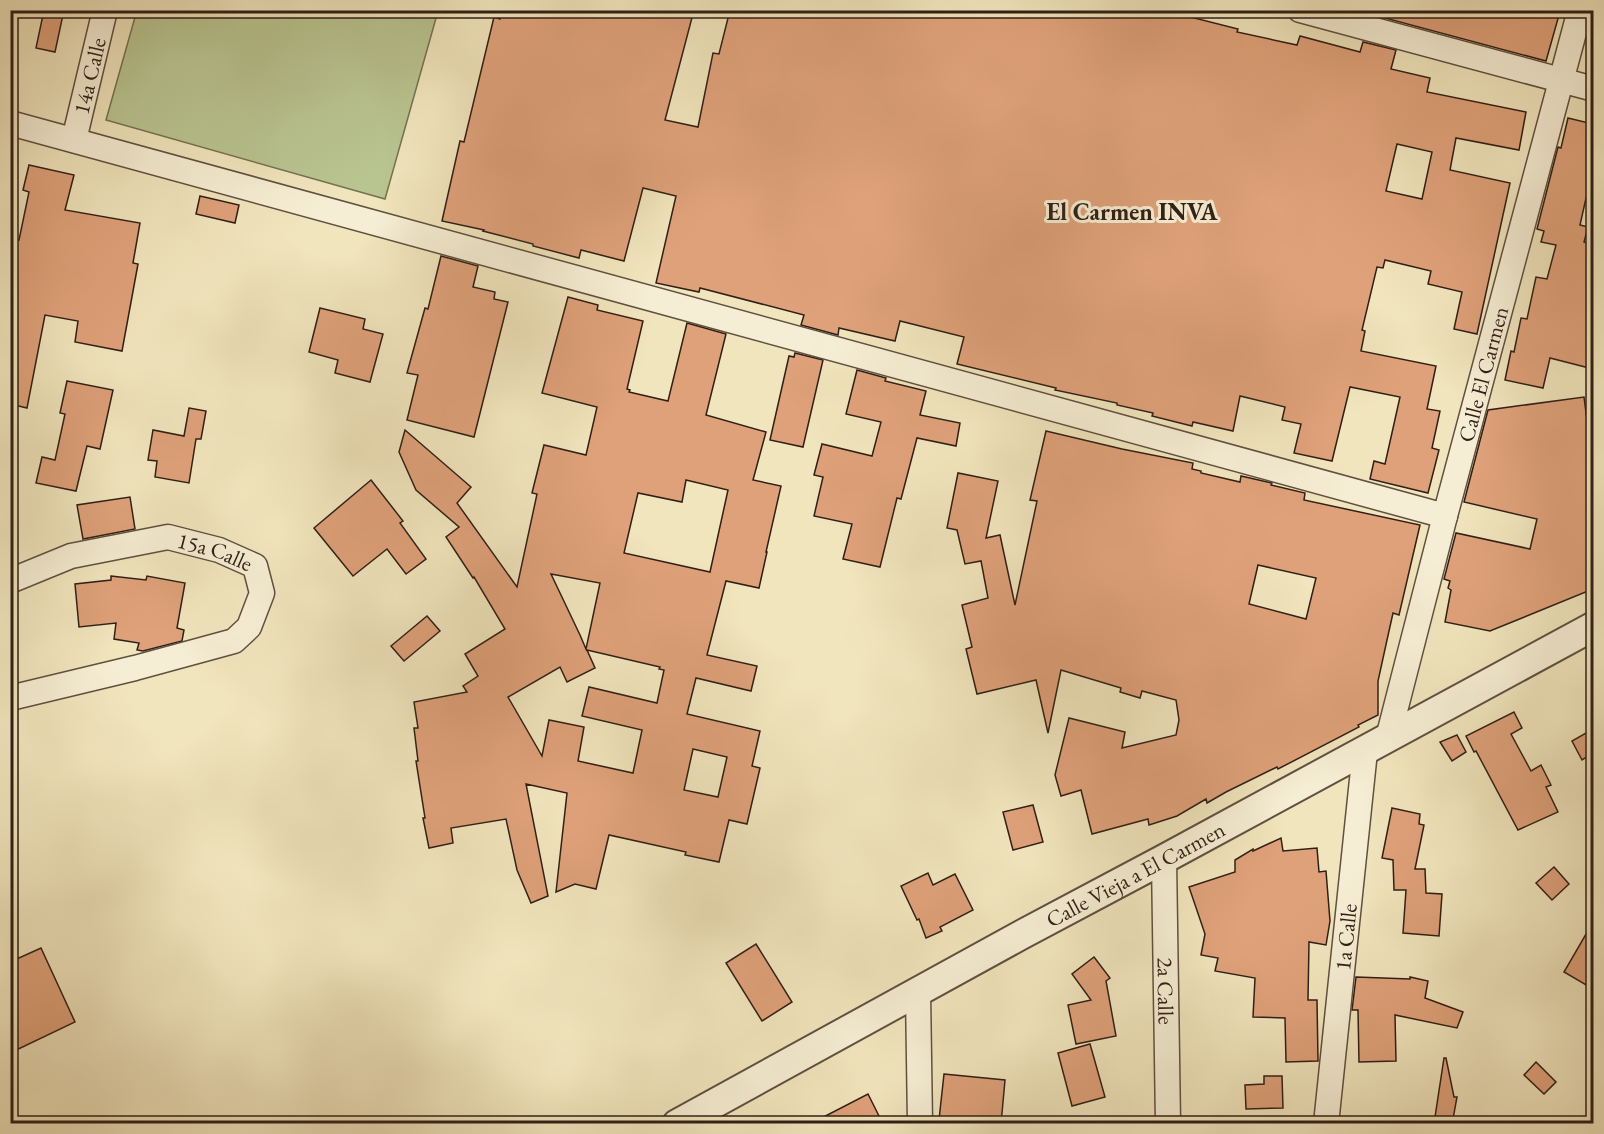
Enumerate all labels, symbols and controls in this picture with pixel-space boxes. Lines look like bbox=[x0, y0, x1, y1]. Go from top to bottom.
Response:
street label: 14a Calle bbox=[66, 34, 113, 117]
district label: El Carmen INVA bbox=[1046, 196, 1218, 227]
street label: Calle El Carmen bbox=[1451, 303, 1515, 445]
street label: 15a Calle bbox=[174, 525, 258, 578]
street label: Calle Vieja a El Carmen bbox=[1041, 814, 1230, 934]
street label: 1a Calle bbox=[1328, 902, 1364, 972]
street label: 2a Calle bbox=[1151, 957, 1181, 1025]

